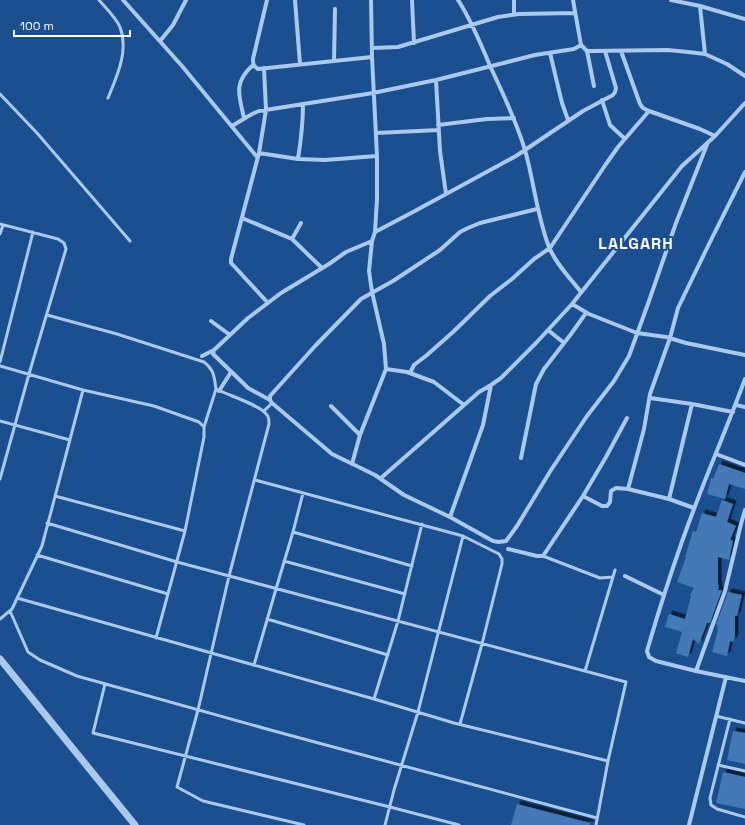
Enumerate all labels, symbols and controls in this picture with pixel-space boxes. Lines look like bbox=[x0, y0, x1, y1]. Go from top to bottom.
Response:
scale bar bbox=[14, 12, 130, 38]
text: 100 m bbox=[20, 18, 54, 34]
district label: LALGARH bbox=[598, 233, 674, 254]

